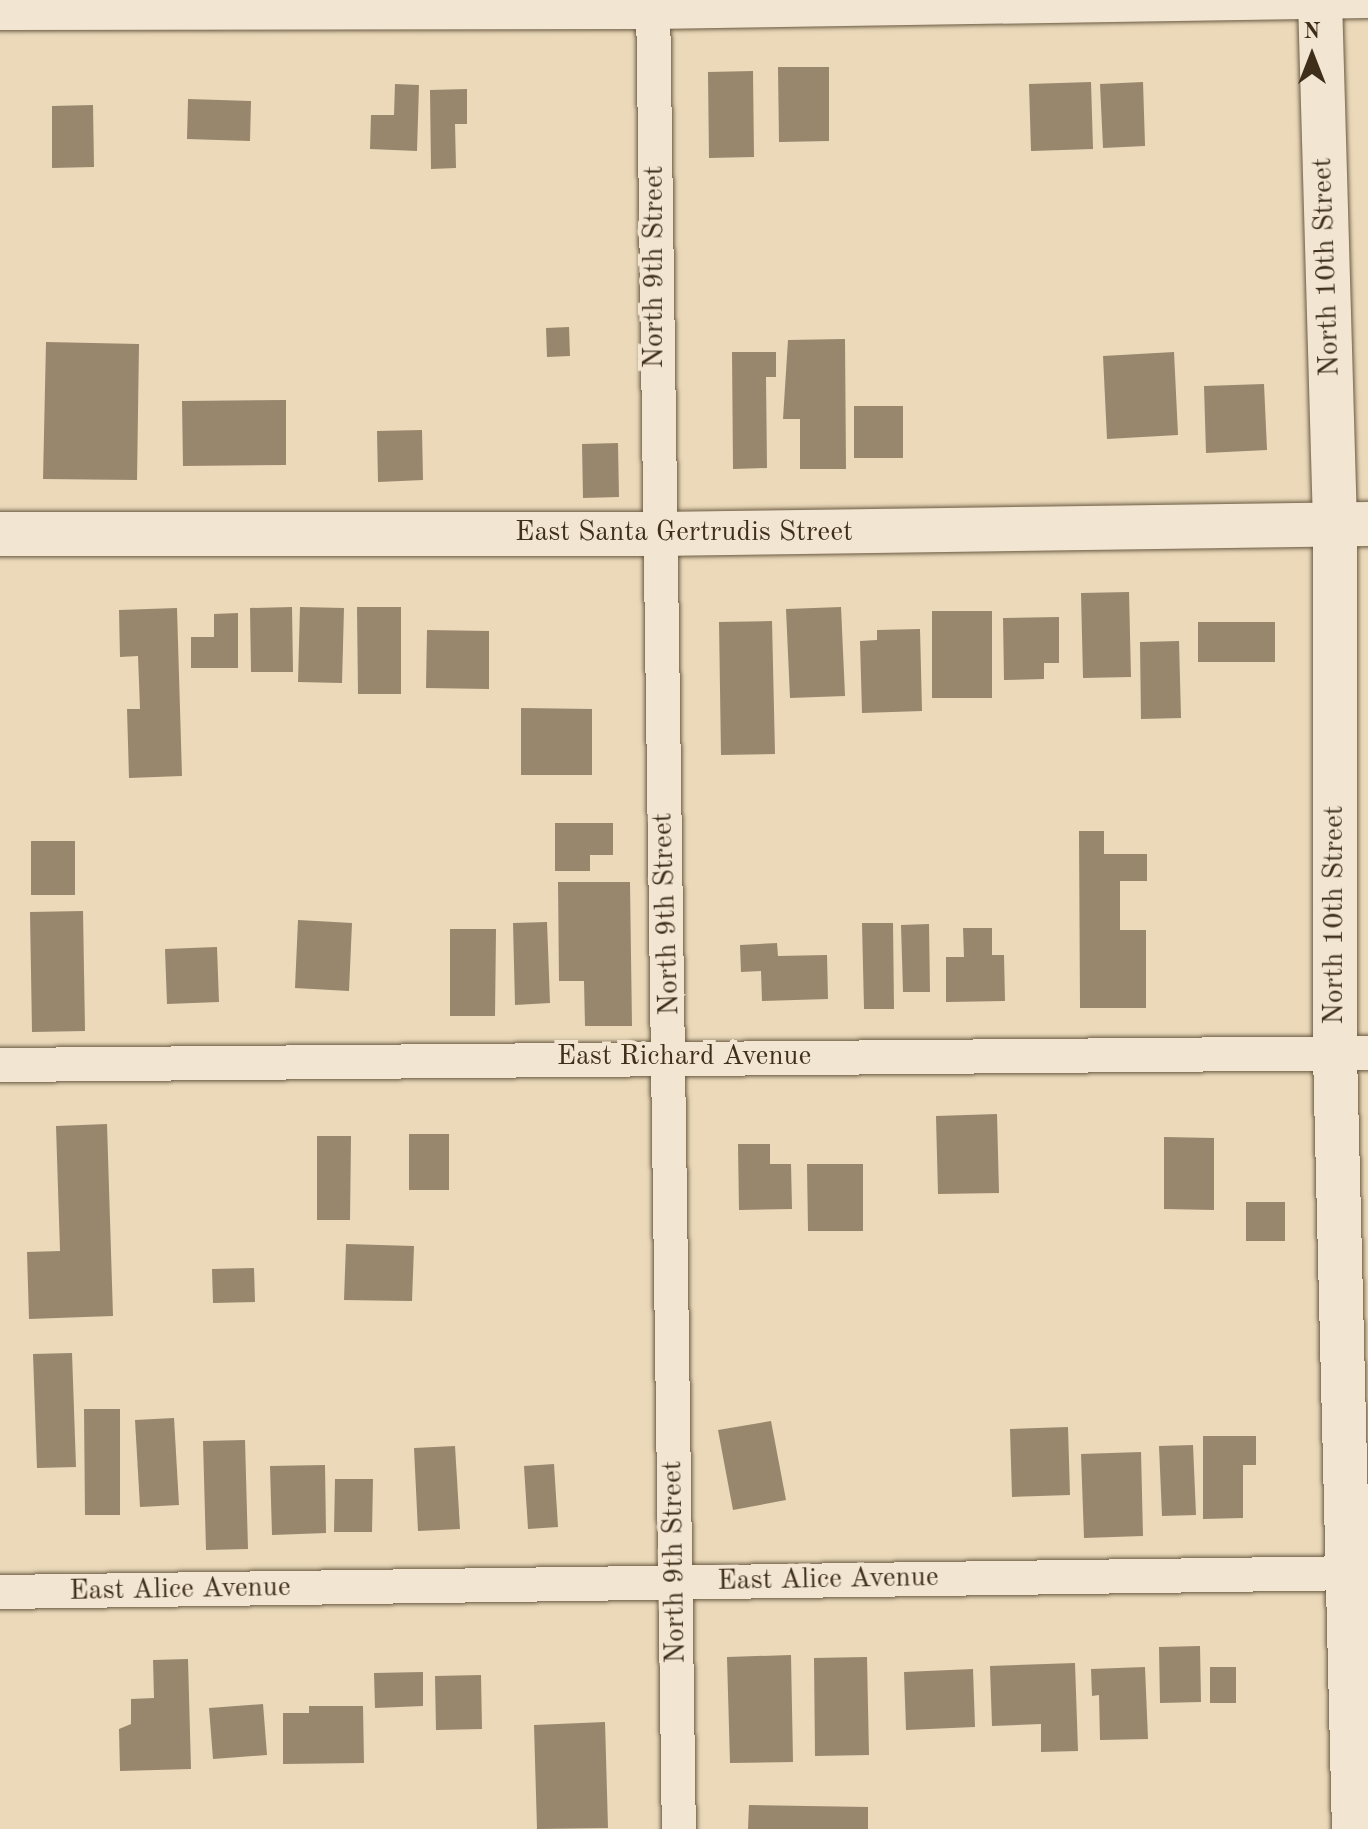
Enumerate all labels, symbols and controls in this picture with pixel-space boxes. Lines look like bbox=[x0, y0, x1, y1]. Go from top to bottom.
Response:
north arrow bbox=[1272, 16, 1352, 96]
text: N bbox=[1304, 21, 1320, 43]
street label: North 10th Street bbox=[1306, 157, 1348, 377]
street label: North 9th Street bbox=[638, 165, 672, 369]
street label: East Santa Gertrudis Street bbox=[515, 516, 853, 550]
street label: North 10th Street bbox=[1318, 805, 1352, 1025]
street label: North 9th Street bbox=[647, 812, 687, 1016]
street label: East Richard Avenue bbox=[557, 1040, 811, 1074]
street label: North 9th Street bbox=[656, 1460, 694, 1664]
street label: East Alice Avenue bbox=[717, 1561, 939, 1599]
street label: East Alice Avenue bbox=[69, 1571, 291, 1609]

